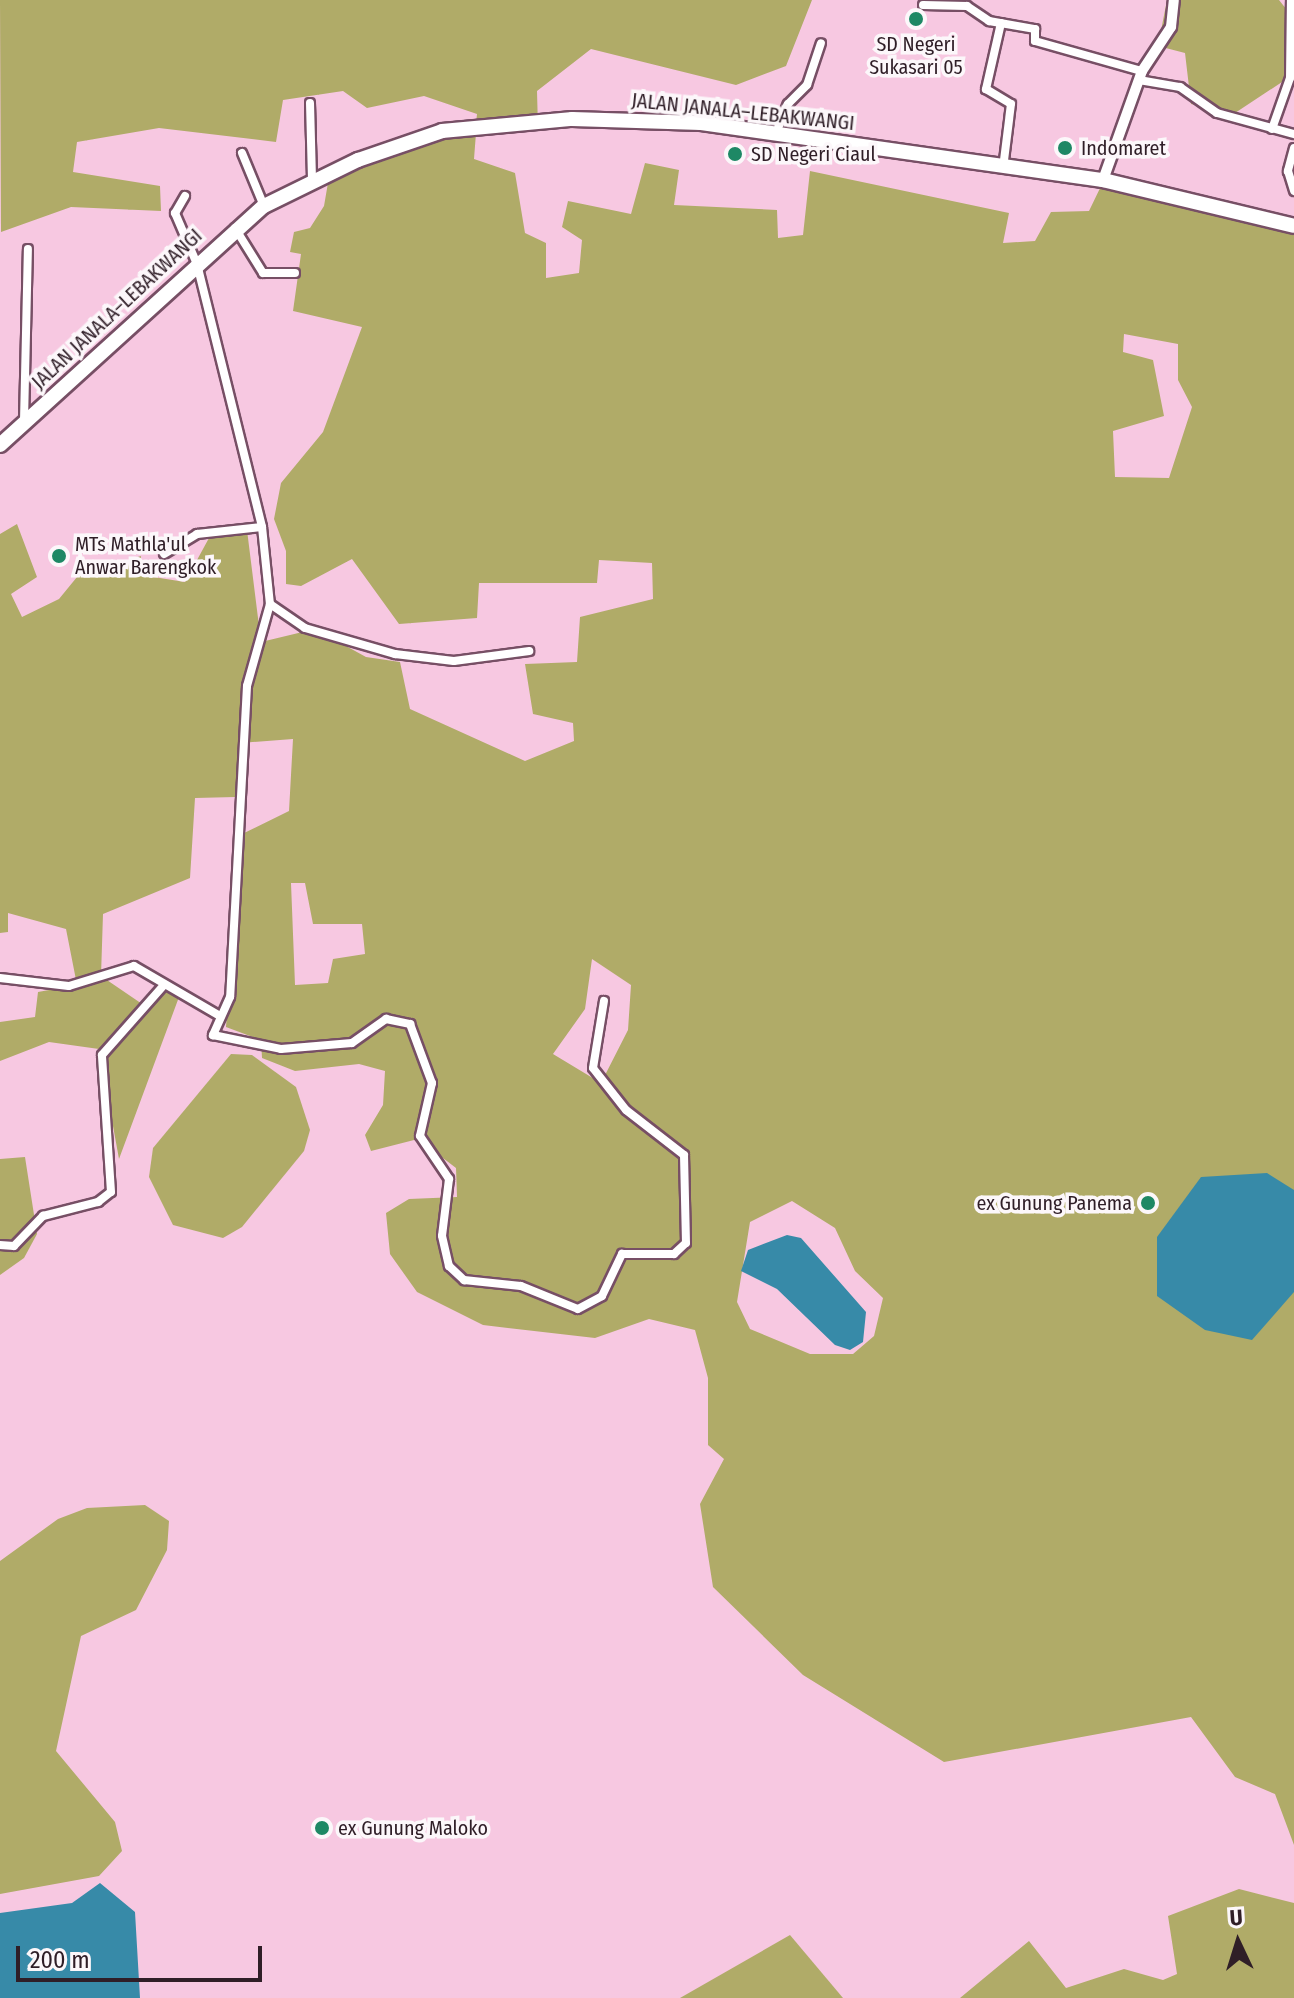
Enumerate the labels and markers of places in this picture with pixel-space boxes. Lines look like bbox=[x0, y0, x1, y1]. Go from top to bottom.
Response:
marker: SD Negeri Sukasari 05 bbox=[907, 10, 925, 28]
place label: SD Negeri Sukasari 05 bbox=[869, 32, 963, 79]
place label: Indomaret bbox=[1081, 136, 1166, 160]
marker: Indomaret bbox=[1056, 139, 1074, 157]
place label: SD Negeri Ciaul bbox=[751, 142, 876, 166]
marker: SD Negeri Ciaul bbox=[726, 145, 744, 163]
place label: MTs Mathla'ul Anwar Barengkok bbox=[75, 532, 216, 579]
marker: MTs Mathla'ul Anwar Barengkok bbox=[50, 547, 68, 565]
place label: ex Gunung Panema bbox=[976, 1191, 1132, 1215]
marker: ex Gunung Panema bbox=[1139, 1194, 1157, 1212]
place label: ex Gunung Maloko bbox=[338, 1816, 488, 1840]
marker: ex Gunung Maloko bbox=[313, 1819, 331, 1837]

